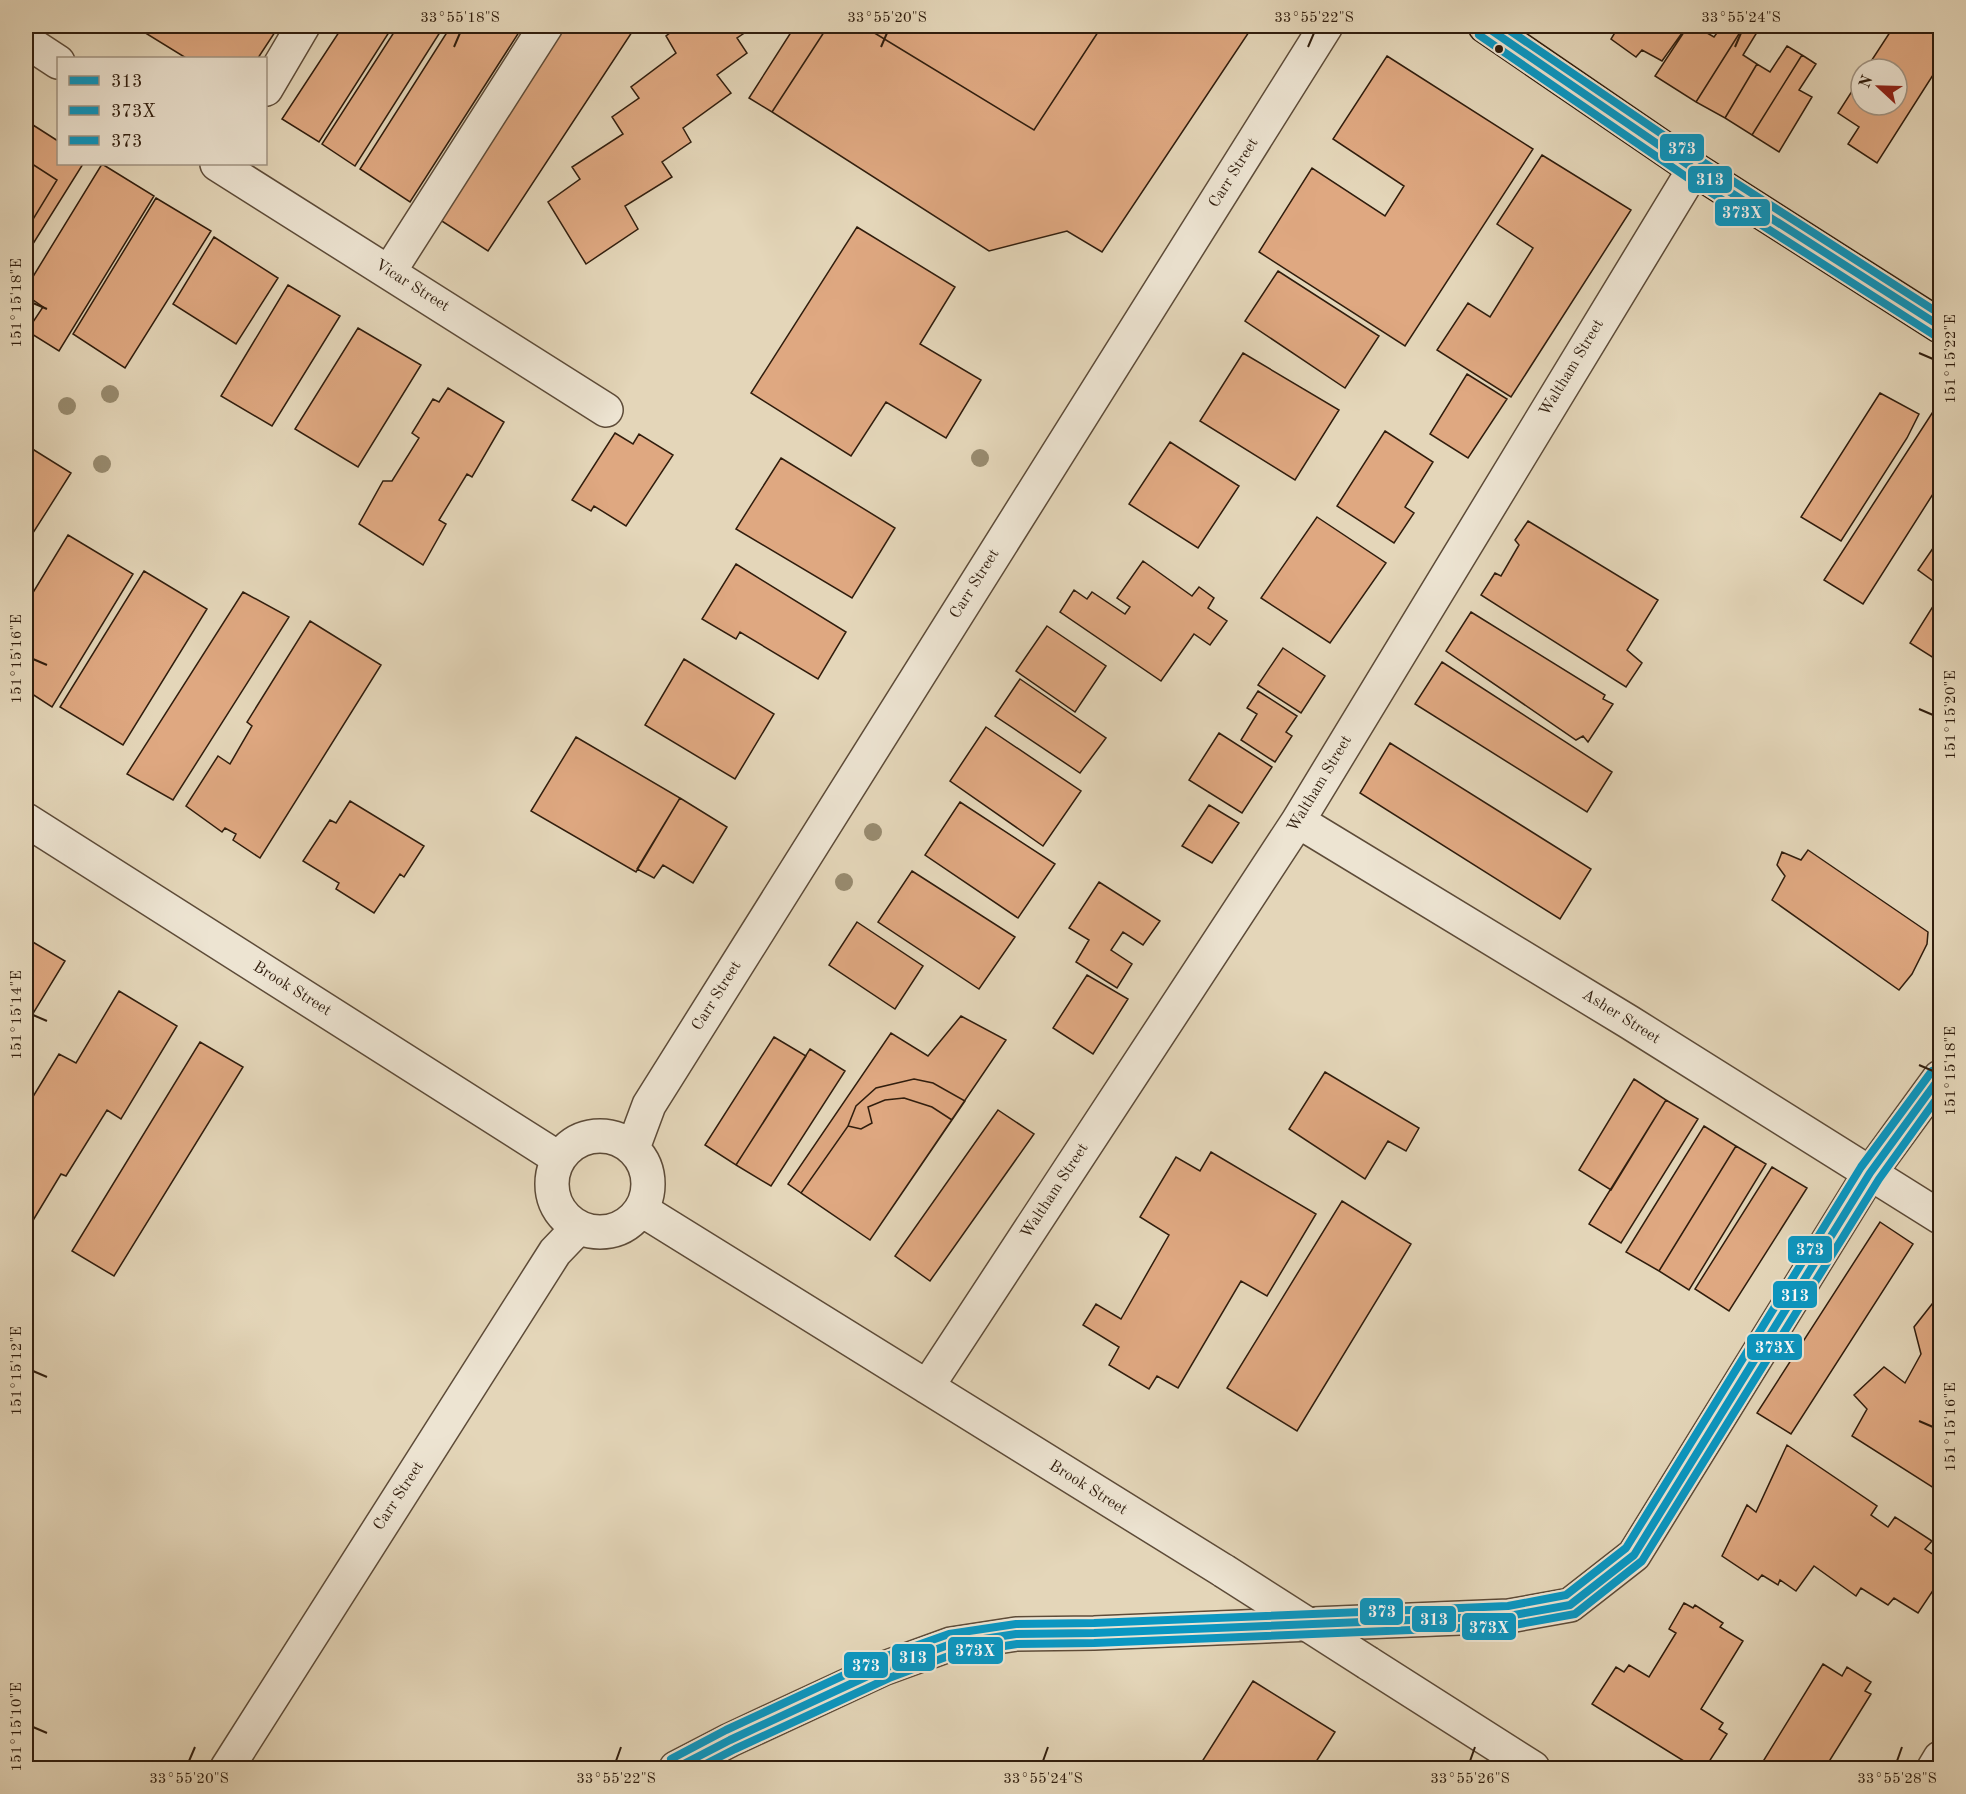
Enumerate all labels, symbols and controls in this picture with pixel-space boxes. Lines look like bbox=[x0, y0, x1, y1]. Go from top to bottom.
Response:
text: 33°55'18"S bbox=[420, 11, 500, 26]
text: 33°55'20"S bbox=[847, 11, 927, 26]
text: 33°55'22"S bbox=[1274, 11, 1354, 26]
text: 33°55'24"S bbox=[1701, 11, 1781, 26]
unlabelled marker bbox=[1493, 43, 1505, 55]
legend bbox=[57, 57, 267, 165]
north arrow bbox=[1849, 57, 1909, 117]
text: 313 bbox=[111, 73, 142, 91]
text: N bbox=[1857, 73, 1877, 91]
text: 373X bbox=[111, 103, 156, 121]
text: 373 bbox=[111, 133, 142, 151]
line badge: 373 bbox=[1659, 133, 1705, 162]
street label: Carr Street bbox=[1206, 135, 1262, 211]
text: 373 bbox=[1668, 142, 1696, 158]
line badge: 313 bbox=[1687, 165, 1733, 194]
text: 313 bbox=[1696, 173, 1724, 189]
line badge: 373X bbox=[1714, 198, 1771, 227]
text: 373X bbox=[1722, 206, 1762, 222]
street label: Vicar Street bbox=[372, 257, 452, 315]
text: 151°15'18"E bbox=[10, 258, 25, 348]
text: 151°15'22"E bbox=[1944, 314, 1959, 404]
street label: Waltham Street bbox=[1537, 316, 1607, 419]
street label: Carr Street bbox=[947, 546, 1003, 622]
text: 151°15'16"E bbox=[10, 614, 25, 704]
text: 151°15'20"E bbox=[1944, 670, 1959, 760]
street label: Waltham Street bbox=[1285, 732, 1355, 835]
street label: Carr Street bbox=[689, 958, 745, 1034]
street label: Brook Street bbox=[250, 959, 334, 1019]
text: 151°15'14"E bbox=[10, 970, 25, 1060]
street label: Asher Street bbox=[1579, 987, 1663, 1047]
text: 151°15'18"E bbox=[1944, 1026, 1959, 1116]
street label: Waltham Street bbox=[1018, 1140, 1092, 1241]
line badge: 373 bbox=[1787, 1235, 1833, 1264]
text: 373 bbox=[1796, 1243, 1824, 1259]
line badge: 313 bbox=[1772, 1280, 1818, 1309]
text: 313 bbox=[1781, 1289, 1809, 1305]
text: 151°15'12"E bbox=[10, 1326, 25, 1416]
line badge: 373X bbox=[1746, 1333, 1803, 1361]
text: 373X bbox=[1755, 1341, 1795, 1357]
text: 151°15'16"E bbox=[1944, 1382, 1959, 1472]
street label: Carr Street bbox=[371, 1458, 427, 1533]
street label: Brook Street bbox=[1046, 1458, 1130, 1518]
line badge: 373 bbox=[1359, 1597, 1404, 1626]
text: 373 bbox=[1368, 1605, 1396, 1621]
line badge: 313 bbox=[1411, 1605, 1457, 1633]
line badge: 373X bbox=[1461, 1612, 1517, 1641]
text: 313 bbox=[1420, 1613, 1448, 1629]
text: 373X bbox=[1469, 1621, 1509, 1637]
line badge: 373X bbox=[947, 1636, 1004, 1665]
line badge: 313 bbox=[891, 1643, 936, 1672]
text: 373X bbox=[955, 1644, 995, 1660]
line badge: 373 bbox=[843, 1651, 889, 1679]
text: 313 bbox=[899, 1651, 927, 1667]
text: 373 bbox=[852, 1659, 880, 1675]
text: 151°15'10"E bbox=[10, 1682, 25, 1772]
text: 33°55'20"S bbox=[149, 1772, 229, 1787]
text: 33°55'22"S bbox=[576, 1772, 656, 1787]
text: 33°55'24"S bbox=[1003, 1772, 1083, 1787]
text: 33°55'26"S bbox=[1430, 1772, 1510, 1787]
text: 33°55'28"S bbox=[1857, 1772, 1937, 1787]

